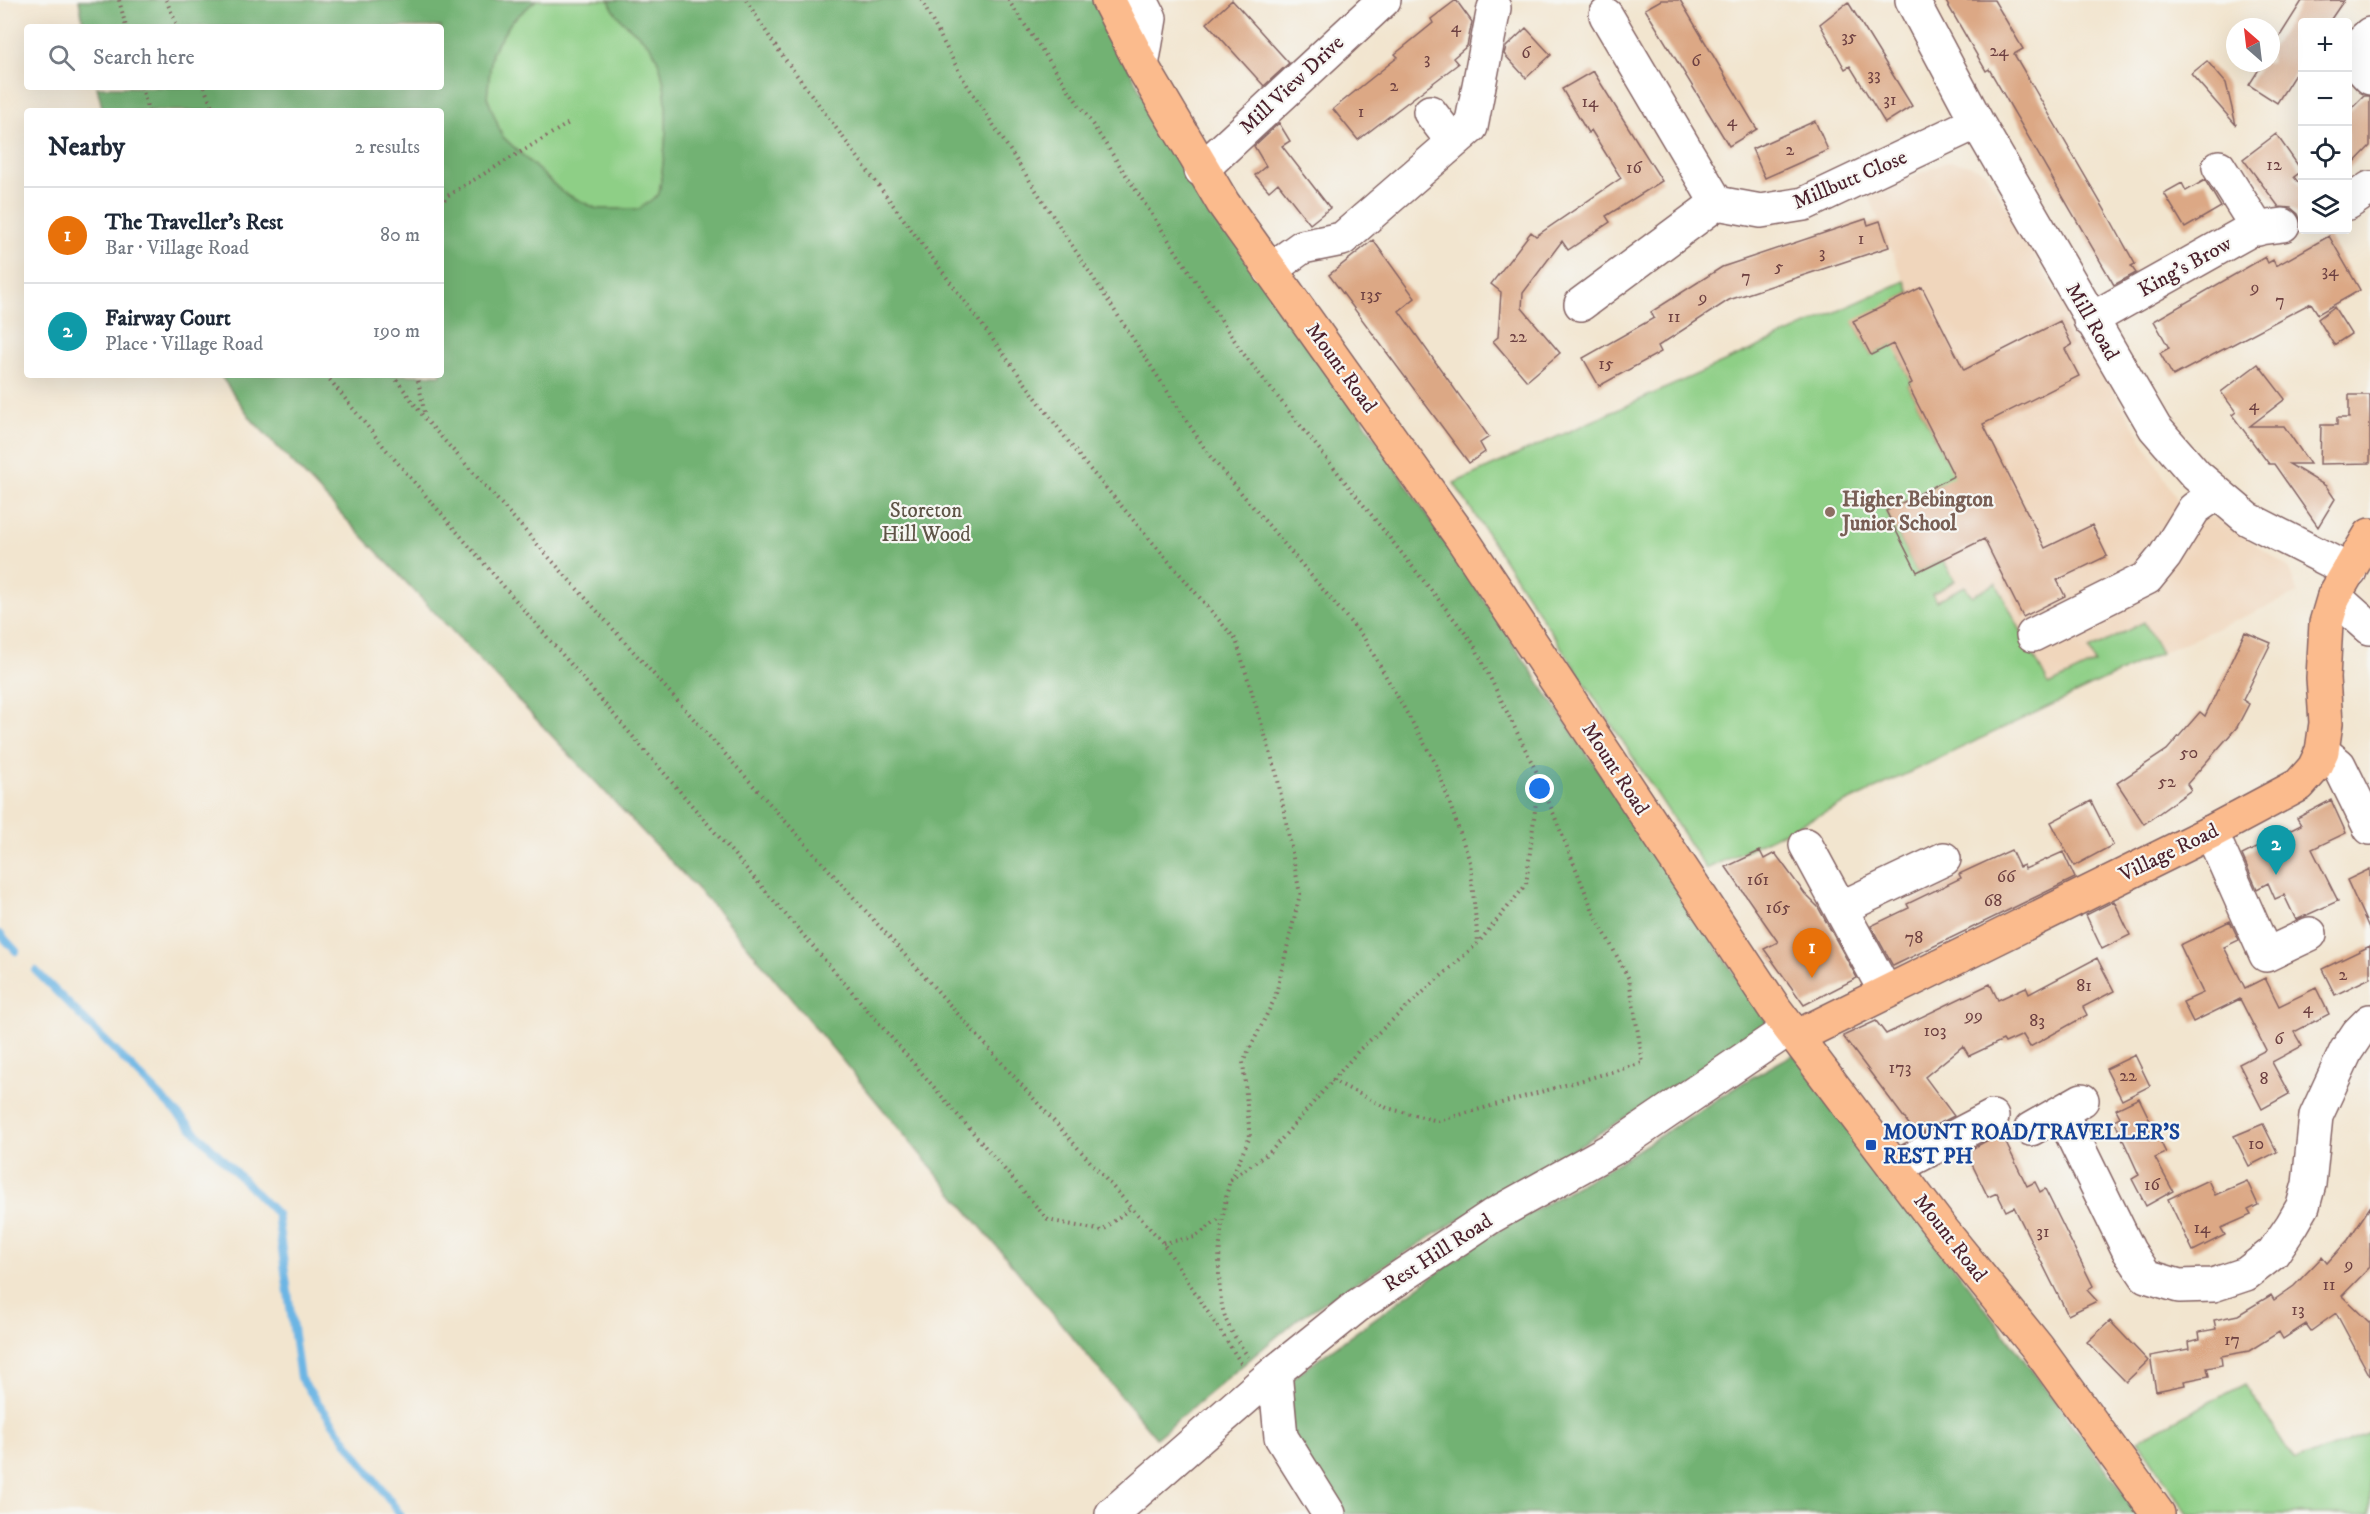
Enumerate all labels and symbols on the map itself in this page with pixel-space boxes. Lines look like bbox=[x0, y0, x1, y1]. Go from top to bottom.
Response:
house number: 4 bbox=[1451, 16, 1462, 38]
north arrow bbox=[2226, 18, 2280, 72]
house number: 35 bbox=[1841, 26, 1857, 48]
street label: Mill View Drive bbox=[1234, 30, 1350, 140]
house number: 24 bbox=[1989, 40, 2009, 62]
house number: 6 bbox=[1521, 42, 1531, 64]
house number: 3 bbox=[1424, 48, 1430, 70]
house number: 6 bbox=[1691, 50, 1701, 72]
house number: 33 bbox=[1867, 64, 1881, 86]
house number: 2 bbox=[1390, 75, 1399, 97]
house number: 31 bbox=[1883, 89, 1897, 111]
house number: 14 bbox=[1582, 91, 1599, 113]
house number: 1 bbox=[1358, 101, 1364, 123]
house number: 4 bbox=[1727, 110, 1738, 132]
house number: 2 bbox=[1786, 139, 1795, 161]
street label: Millbutt Close bbox=[1789, 144, 1911, 216]
house number: 12 bbox=[2266, 154, 2282, 176]
house number: 16 bbox=[1626, 157, 1643, 179]
house number: 1 bbox=[1858, 228, 1864, 250]
street label: King's Brow bbox=[2134, 230, 2237, 303]
house number: 3 bbox=[1819, 242, 1825, 264]
house number: 5 bbox=[1775, 256, 1784, 278]
house number: 34 bbox=[2321, 260, 2339, 282]
house number: 7 bbox=[1741, 266, 1751, 288]
house number: 9 bbox=[2250, 277, 2259, 299]
street label: Mill Road bbox=[2059, 279, 2125, 366]
house number: 135 bbox=[1360, 284, 1382, 306]
house number: 9 bbox=[1698, 287, 1707, 309]
house number: 7 bbox=[2275, 290, 2285, 312]
house number: 11 bbox=[1667, 306, 1681, 328]
street label: Mount Road bbox=[1300, 318, 1383, 418]
house number: 22 bbox=[1509, 326, 1527, 348]
house number: 15 bbox=[1598, 353, 1614, 375]
house number: 4 bbox=[2249, 394, 2260, 416]
place label: Higher Bebington Junior School bbox=[1840, 487, 1995, 537]
park label: Storeton Hill Wood bbox=[881, 498, 971, 548]
marker: Higher Bebington Junior School bbox=[1823, 505, 1837, 519]
street label: Mount Road bbox=[1576, 718, 1655, 820]
house number: 50 bbox=[2180, 742, 2198, 764]
house number: 52 bbox=[2158, 771, 2176, 793]
your location bbox=[1525, 774, 1554, 803]
street label: Village Road bbox=[2114, 818, 2223, 889]
pin: 2 bbox=[2256, 826, 2296, 875]
house number: 66 bbox=[1997, 866, 2016, 888]
house number: 161 bbox=[1747, 869, 1769, 891]
house number: 68 bbox=[1984, 890, 2002, 912]
house number: 165 bbox=[1766, 897, 1790, 919]
house number: 78 bbox=[1905, 927, 1923, 949]
pin: 1 bbox=[1792, 928, 1832, 978]
house number: 2 bbox=[2339, 964, 2348, 986]
house number: 81 bbox=[2076, 975, 2092, 997]
house number: 4 bbox=[2303, 997, 2314, 1019]
house number: 99 bbox=[1964, 1005, 1983, 1027]
house number: 83 bbox=[2029, 1010, 2045, 1032]
house number: 103 bbox=[1924, 1020, 1946, 1042]
house number: 6 bbox=[2274, 1028, 2284, 1050]
house number: 173 bbox=[1889, 1057, 1911, 1079]
house number: 22 bbox=[2119, 1065, 2137, 1087]
house number: 8 bbox=[2259, 1068, 2269, 1090]
place label: MOUNT ROAD/TRAVELLER'S REST PH bbox=[1883, 1120, 2180, 1170]
house number: 10 bbox=[2248, 1133, 2264, 1155]
marker: MOUNT ROAD/TRAVELLER'S REST PH bbox=[1864, 1138, 1878, 1152]
house number: 16 bbox=[2144, 1174, 2161, 1196]
street label: Mount Road bbox=[1907, 1189, 1993, 1288]
street label: Rest Hill Road bbox=[1379, 1208, 1498, 1298]
house number: 14 bbox=[2194, 1217, 2211, 1239]
house number: 31 bbox=[2036, 1221, 2050, 1243]
house number: 9 bbox=[2344, 1254, 2353, 1276]
house number: 11 bbox=[2322, 1274, 2336, 1296]
house number: 13 bbox=[2291, 1299, 2305, 1321]
house number: 17 bbox=[2224, 1329, 2240, 1351]

